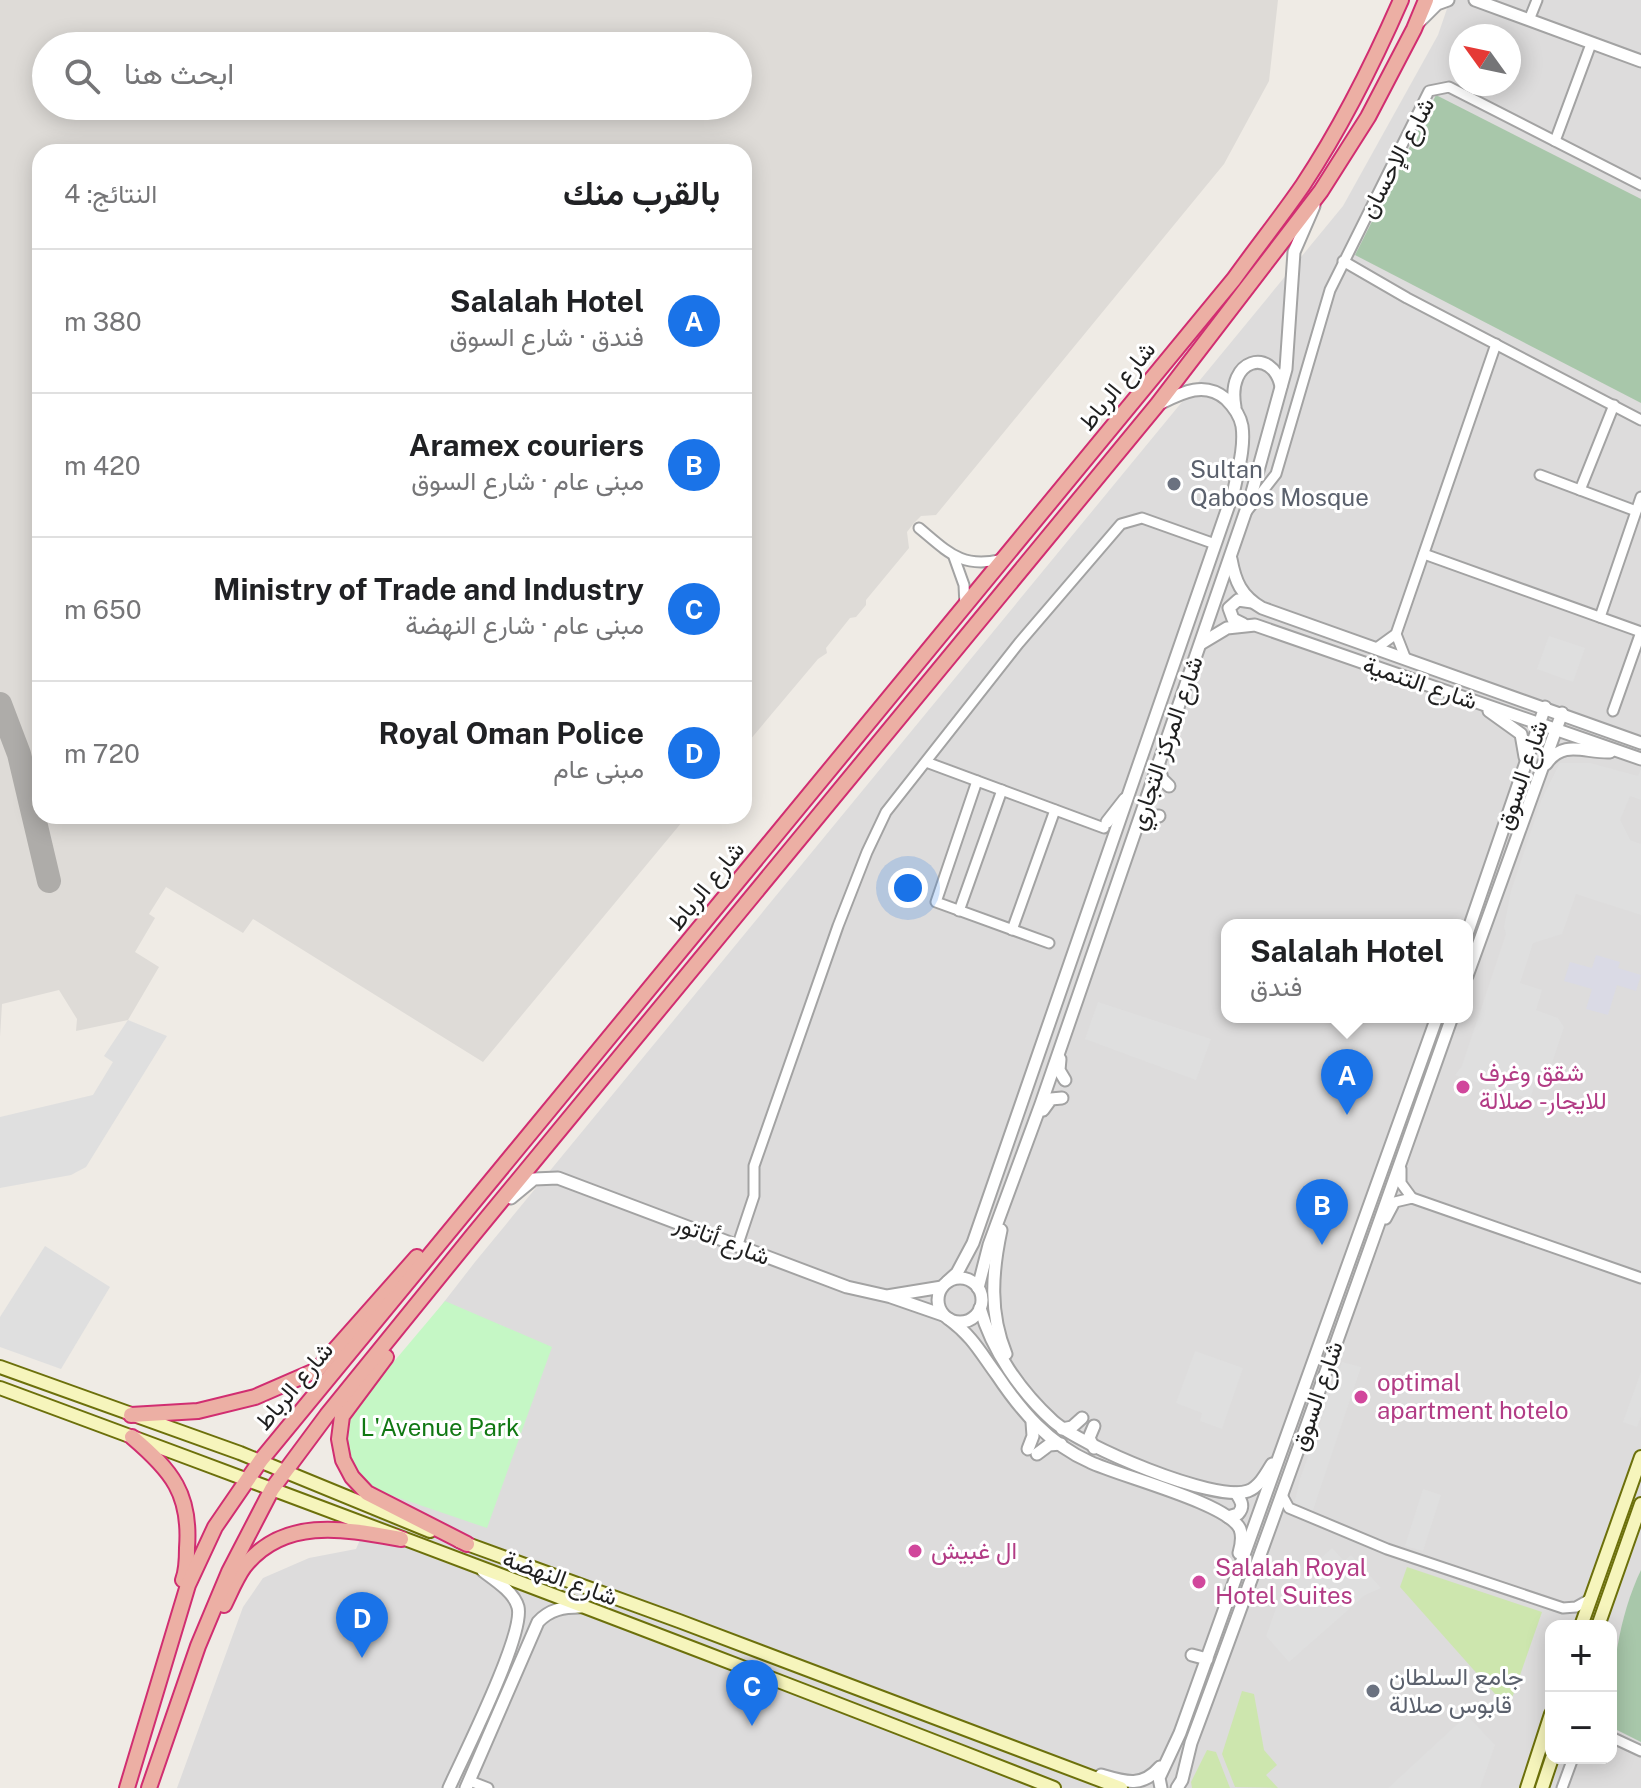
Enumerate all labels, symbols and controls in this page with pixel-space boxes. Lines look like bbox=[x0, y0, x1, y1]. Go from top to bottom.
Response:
north arrow bbox=[1449, 24, 1521, 96]
search box bbox=[32, 32, 752, 120]
icon: search bbox=[60, 54, 104, 98]
text: ابحث هنا bbox=[124, 55, 234, 91]
street label: شارع الإحسان bbox=[1353, 93, 1442, 224]
text: بالقرب منك bbox=[563, 173, 720, 213]
text: النتائج: 4 bbox=[64, 178, 157, 209]
text: Salalah Hotel bbox=[450, 283, 644, 319]
text: 380 m bbox=[64, 306, 142, 337]
text: A bbox=[685, 306, 703, 337]
text: فندق · شارع السوق bbox=[449, 321, 644, 352]
street label: شارع الرباط bbox=[1072, 335, 1163, 437]
text: Aramex couriers bbox=[409, 427, 644, 463]
text: 420 m bbox=[64, 450, 141, 481]
text: B bbox=[685, 450, 703, 481]
place label: Sultan Qaboos Mosque bbox=[1190, 455, 1369, 511]
text: مبنى عام · شارع السوق bbox=[411, 465, 644, 496]
marker: Sultan Qaboos Mosque bbox=[1165, 475, 1183, 493]
text: Ministry of Trade and Industry bbox=[213, 571, 644, 607]
text: 650 m bbox=[64, 594, 142, 625]
text: C bbox=[685, 594, 703, 625]
text: مبنى عام · شارع النهضة bbox=[405, 609, 644, 640]
street label: شارع التنمية bbox=[1359, 649, 1481, 717]
street label: شارع المركز التجاري bbox=[1122, 652, 1214, 835]
text: Royal Oman Police bbox=[378, 715, 644, 751]
street label: شارع السوق bbox=[1489, 716, 1556, 834]
text: 720 m bbox=[64, 738, 140, 769]
text: D bbox=[685, 738, 703, 769]
text: مبنى عام bbox=[553, 753, 644, 784]
street label: شارع الرباط bbox=[661, 835, 752, 937]
your location bbox=[888, 868, 928, 908]
popup bbox=[1221, 919, 1473, 1023]
text: Salalah Hotel bbox=[1250, 933, 1444, 969]
text: فندق bbox=[1250, 971, 1302, 1002]
pin: A bbox=[1321, 1049, 1373, 1115]
place label: شقق وغرف للايجار - صلالة bbox=[1479, 1058, 1607, 1116]
marker: شقق وغرف للايجار - صلالة bbox=[1454, 1078, 1472, 1096]
pin: B bbox=[1296, 1179, 1348, 1245]
street label: شارع أتاتور bbox=[669, 1208, 774, 1273]
street label: شارع الرباط bbox=[248, 1336, 340, 1437]
street label: شارع السوق bbox=[1284, 1337, 1351, 1455]
place label: optimal apartment hotelo bbox=[1377, 1368, 1569, 1424]
marker: optimal apartment hotelo bbox=[1352, 1388, 1370, 1406]
park label: L'Avenue Park bbox=[360, 1413, 520, 1441]
place label: ال غبيش bbox=[931, 1536, 1017, 1565]
marker: ال غبيش bbox=[906, 1542, 924, 1560]
street label: شارع النهضة bbox=[498, 1543, 621, 1614]
place label: Salalah Royal Hotel Suites bbox=[1215, 1553, 1367, 1609]
marker: Salalah Royal Hotel Suites bbox=[1190, 1573, 1208, 1591]
pin: D bbox=[336, 1592, 388, 1658]
map controls bbox=[1545, 1620, 1617, 1764]
button: + bbox=[1545, 1620, 1617, 1692]
pin: C bbox=[726, 1660, 778, 1726]
place label: جامع السلطان قابوس صلالة bbox=[1389, 1662, 1524, 1720]
marker: جامع السلطان قابوس صلالة bbox=[1364, 1682, 1382, 1700]
button: − bbox=[1545, 1692, 1617, 1764]

